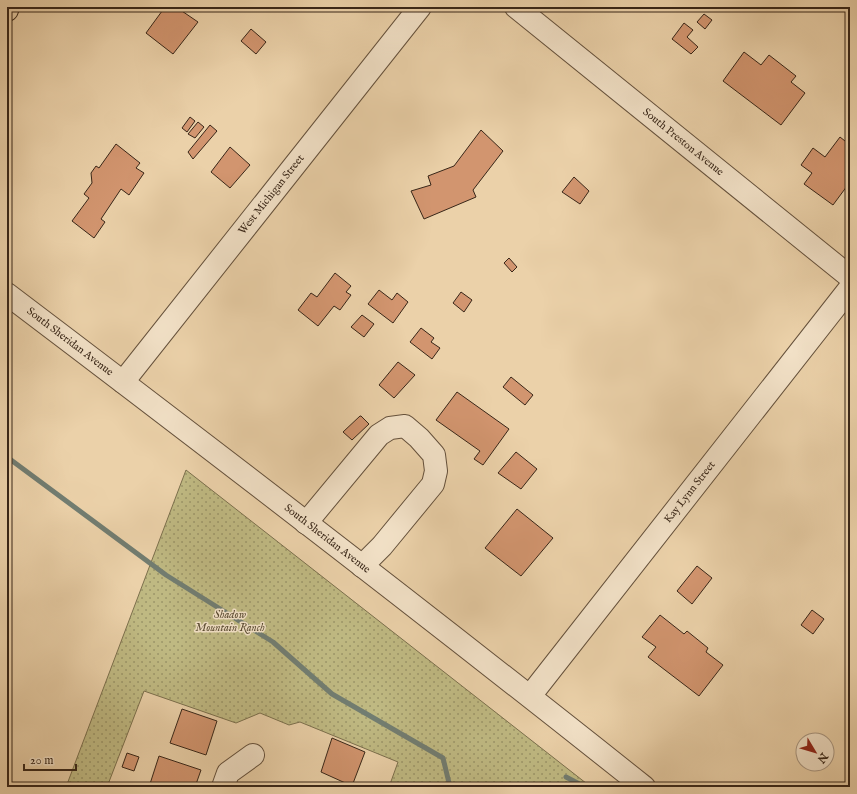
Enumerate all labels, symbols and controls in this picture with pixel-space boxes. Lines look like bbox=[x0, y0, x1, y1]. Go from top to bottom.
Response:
street label: South Preston Avenue bbox=[640, 105, 727, 179]
street label: West Michigan Street bbox=[235, 152, 308, 237]
street label: South Sheridan Avenue bbox=[24, 304, 116, 379]
street label: Kay Lynn Street bbox=[661, 458, 719, 526]
street label: South Sheridan Avenue bbox=[281, 501, 373, 577]
park label: Shadow Mountain Ranch bbox=[195, 608, 265, 635]
north arrow bbox=[795, 732, 835, 772]
scale bar bbox=[24, 746, 76, 772]
text: N bbox=[813, 749, 831, 766]
text: 20 m bbox=[30, 753, 53, 768]

